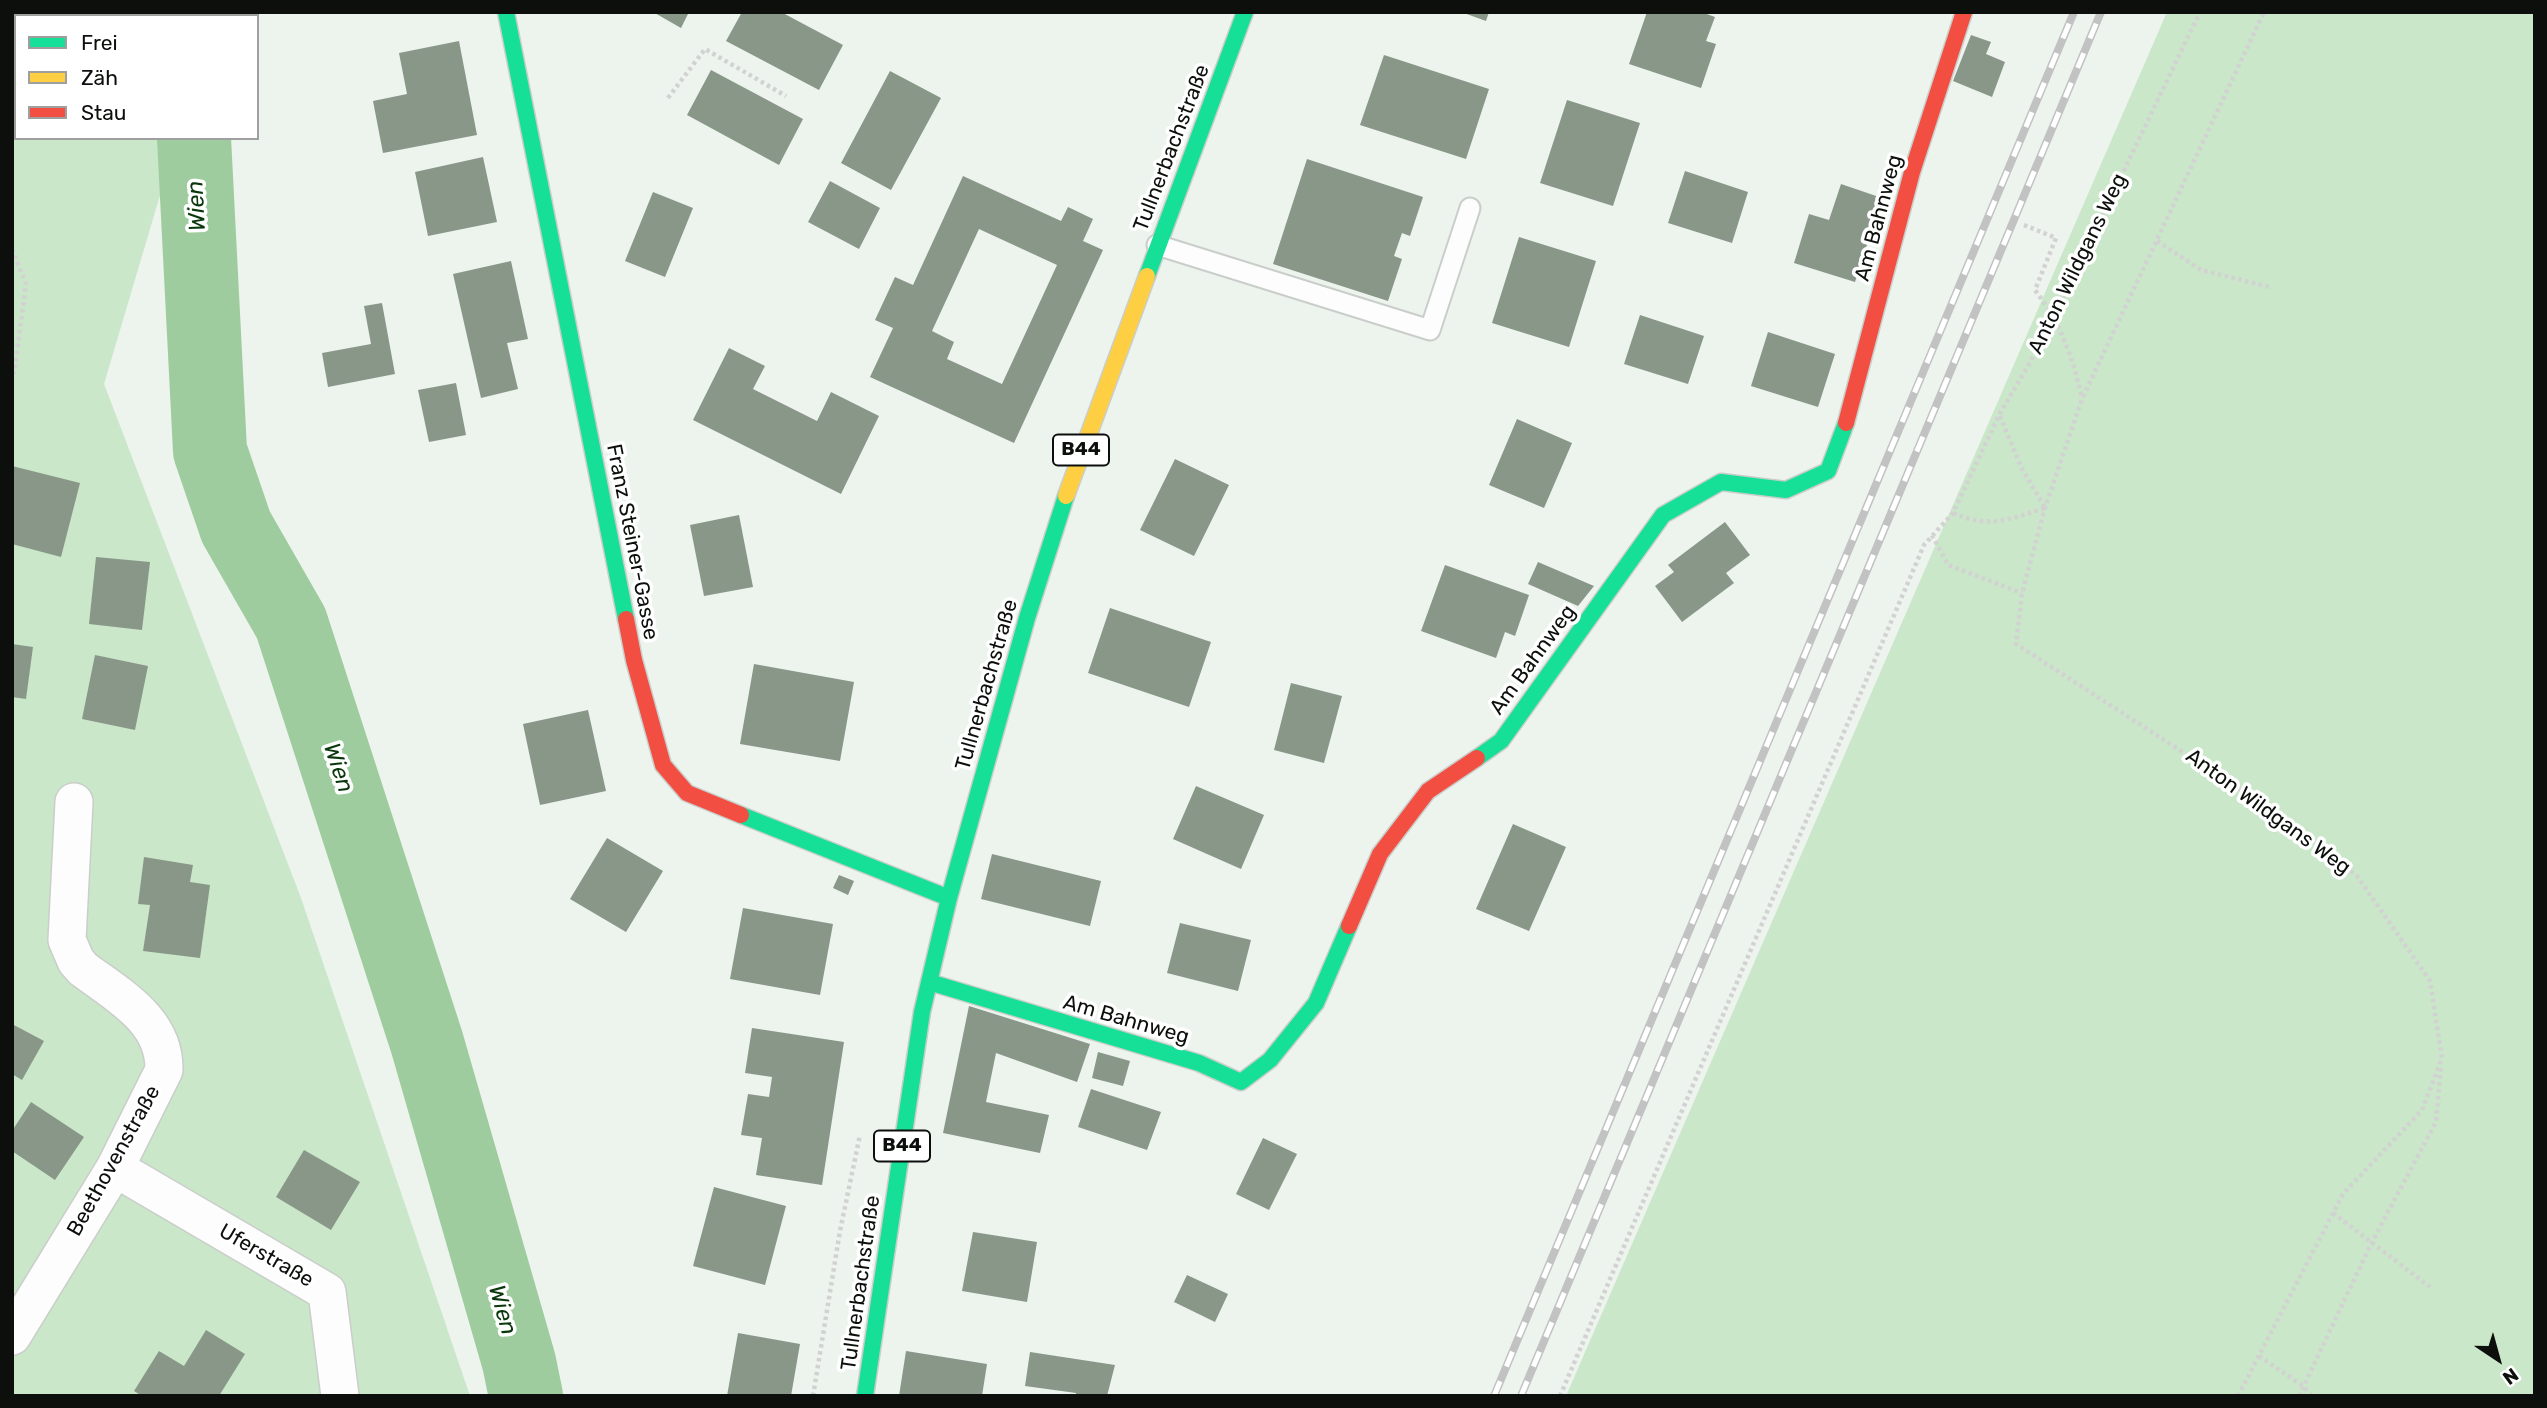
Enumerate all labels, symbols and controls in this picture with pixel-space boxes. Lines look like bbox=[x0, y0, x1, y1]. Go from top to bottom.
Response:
legend bbox=[14, 14, 259, 140]
text: Frei bbox=[81, 30, 118, 55]
street label: Tullnerbachstraße bbox=[1129, 61, 1215, 235]
text: Zäh bbox=[81, 65, 118, 90]
text: Stau bbox=[81, 100, 127, 125]
street label: Am Bahnweg bbox=[1850, 152, 1908, 284]
street label: Anton Wildgans Weg bbox=[2023, 170, 2133, 358]
water label: Wien bbox=[182, 180, 212, 232]
road number: B44 bbox=[1053, 435, 1109, 466]
street label: Franz Steiner-Gasse bbox=[601, 442, 663, 642]
street label: Tullnerbachstraße bbox=[951, 597, 1023, 773]
street label: Am Bahnweg bbox=[1485, 600, 1581, 720]
water label: Wien bbox=[317, 740, 359, 796]
street label: Anton Wildgans Weg bbox=[2181, 744, 2355, 880]
street label: Am Bahnweg bbox=[1060, 990, 1192, 1050]
street label: Beethovenstraße bbox=[62, 1081, 166, 1241]
road number: B44 bbox=[874, 1130, 930, 1162]
street label: Tullnerbachstraße bbox=[836, 1194, 886, 1372]
street label: Uferstraße bbox=[214, 1219, 318, 1293]
water label: Wien bbox=[482, 1282, 522, 1338]
north arrow bbox=[2463, 1324, 2533, 1394]
text: N bbox=[2498, 1363, 2523, 1390]

